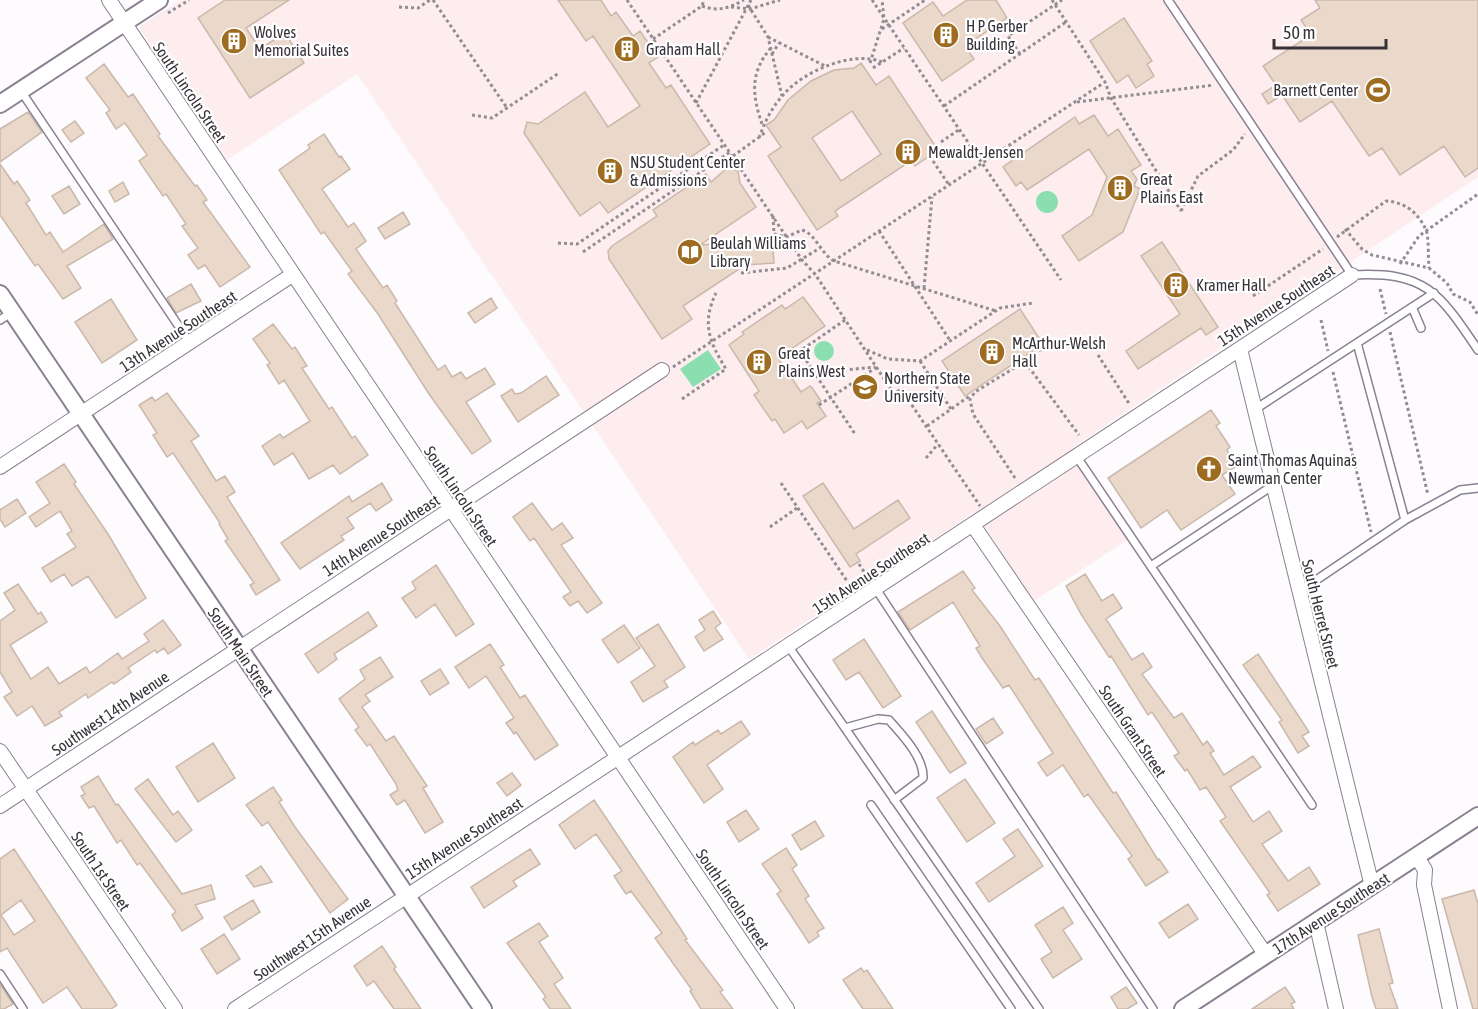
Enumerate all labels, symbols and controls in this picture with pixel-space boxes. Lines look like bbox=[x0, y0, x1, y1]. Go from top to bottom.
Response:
scale bar bbox=[1274, 12, 1386, 50]
place label: H P Gerber Building bbox=[966, 17, 1028, 54]
building icon: H P Gerber Building bbox=[931, 20, 961, 50]
text: 50 m bbox=[1283, 22, 1315, 43]
place label: Wolves Memorial Suites bbox=[254, 23, 349, 59]
building icon: Wolves Memorial Suites bbox=[219, 26, 249, 56]
building icon: Graham Hall bbox=[612, 34, 642, 64]
street label: South Lincoln Street bbox=[150, 39, 230, 146]
place label: Graham Hall bbox=[646, 40, 721, 58]
sports icon: Barnett Center bbox=[1363, 75, 1393, 105]
place label: Barnett Center bbox=[1273, 81, 1358, 99]
building icon: Mewaldt-Jensen bbox=[893, 137, 923, 167]
place label: Mewaldt-Jensen bbox=[928, 143, 1024, 161]
place label: NSU Student Center & Admissions bbox=[630, 153, 745, 189]
building icon: NSU Student Center & Admissions bbox=[595, 156, 625, 186]
place label: Great Plains East bbox=[1140, 170, 1204, 206]
building icon: Great Plains East bbox=[1105, 173, 1135, 203]
place label: Beulah Williams Library bbox=[710, 234, 807, 271]
library icon: Beulah Williams Library bbox=[675, 237, 705, 267]
street label: 15th Avenue Southeast bbox=[1214, 260, 1338, 349]
building icon: Kramer Hall bbox=[1161, 270, 1191, 300]
place label: Kramer Hall bbox=[1196, 276, 1267, 294]
street label: 13th Avenue Southeast bbox=[116, 286, 240, 375]
place label: McArthur-Welsh Hall bbox=[1012, 334, 1106, 370]
building icon: McArthur-Welsh Hall bbox=[977, 337, 1007, 367]
place label: Great Plains West bbox=[778, 344, 846, 380]
building icon: Great Plains West bbox=[744, 347, 774, 377]
place label: Northern State University bbox=[884, 369, 970, 406]
school or university icon: Northern State University bbox=[850, 372, 880, 402]
street label: South Lincoln Street bbox=[421, 443, 501, 550]
place label: Saint Thomas Aquinas Newman Center bbox=[1228, 451, 1357, 487]
church icon: Saint Thomas Aquinas Newman Center bbox=[1194, 454, 1224, 484]
street label: 14th Avenue Southeast bbox=[319, 490, 443, 579]
street label: 15th Avenue Southeast bbox=[809, 528, 933, 617]
street label: South Herret Street bbox=[1299, 558, 1343, 671]
street label: South Main Street bbox=[205, 604, 278, 700]
street label: Southwest 14th Avenue bbox=[48, 667, 172, 759]
street label: South Grant Street bbox=[1096, 682, 1170, 781]
street label: 15th Avenue Southeast bbox=[402, 793, 526, 882]
street label: South 1st Street bbox=[68, 828, 134, 914]
street label: South Lincoln Street bbox=[693, 846, 773, 953]
street label: 17th Avenue Southeast bbox=[1269, 868, 1393, 957]
street label: Southwest 15th Avenue bbox=[250, 892, 374, 984]

